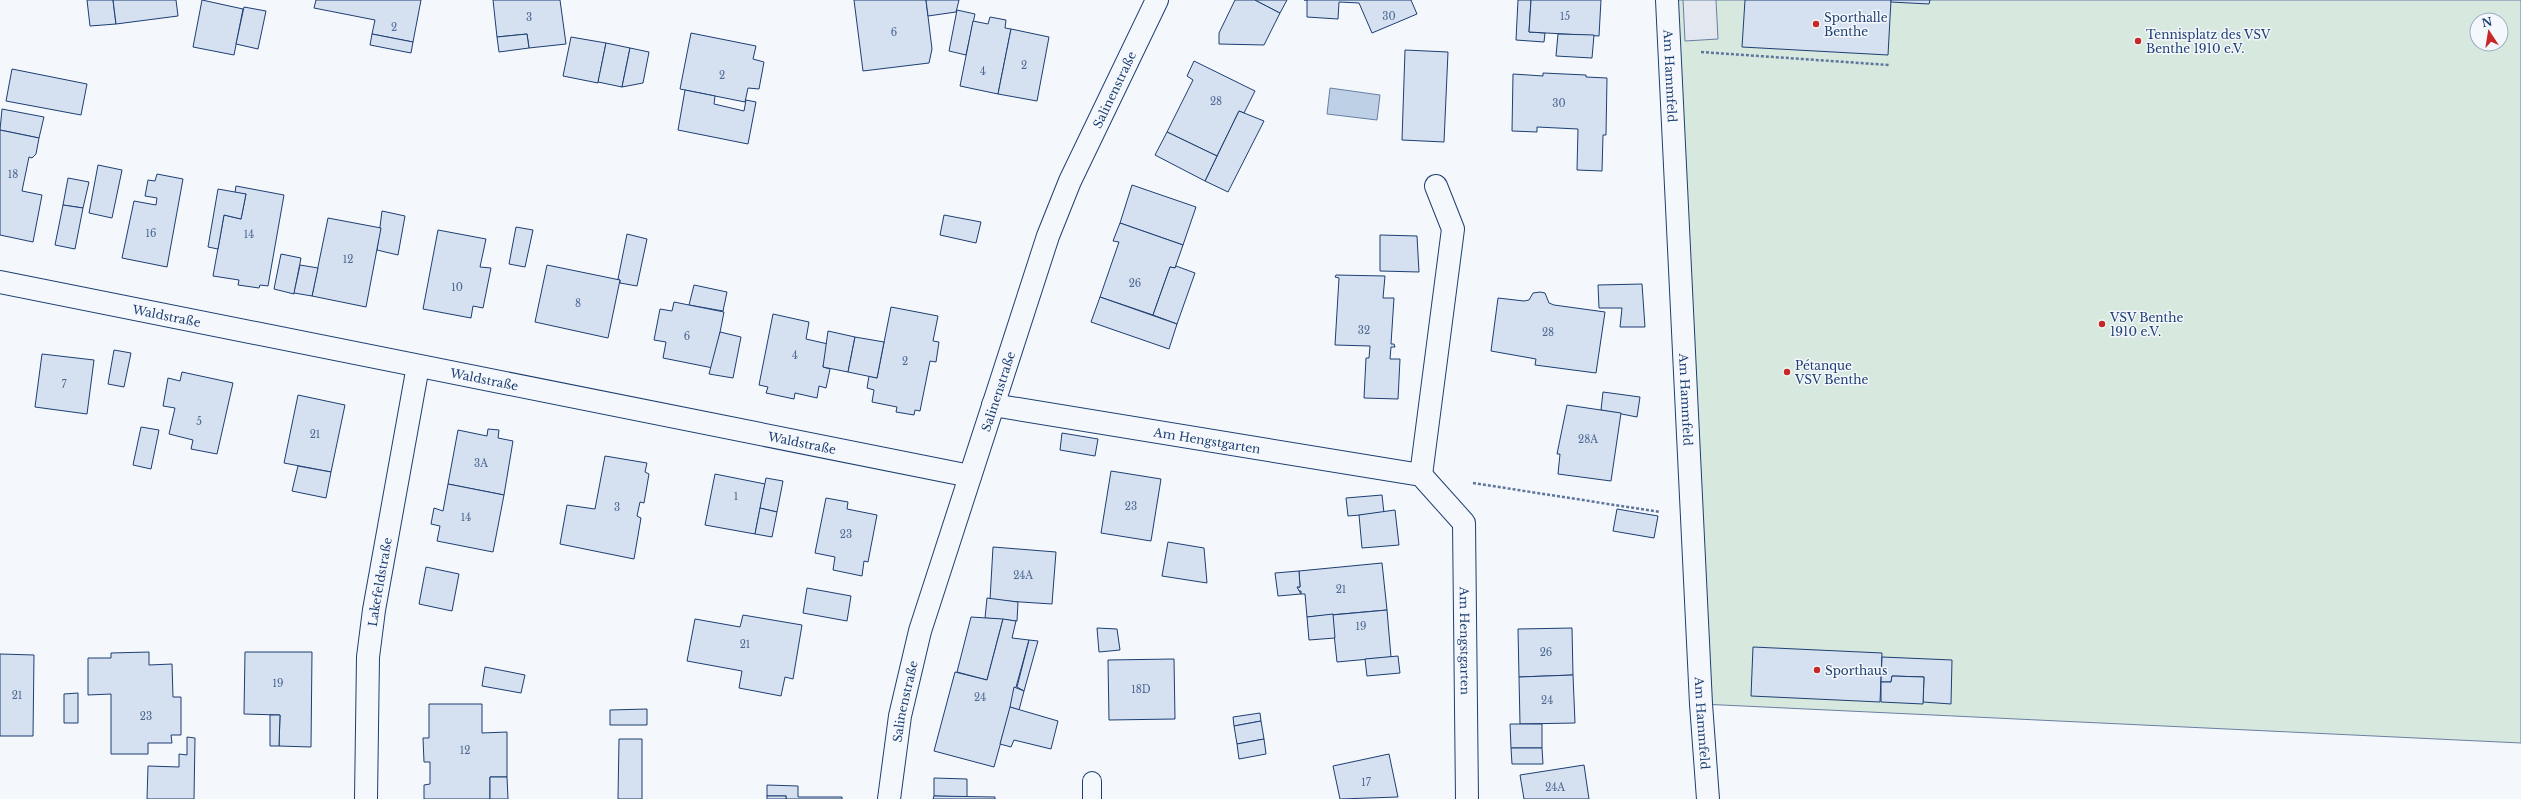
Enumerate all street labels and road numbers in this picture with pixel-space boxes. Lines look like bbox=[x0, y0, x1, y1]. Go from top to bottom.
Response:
street label: Am Hammfeld bbox=[1661, 28, 1680, 123]
street label: Salinenstraße bbox=[1089, 49, 1139, 130]
street label: Waldstraße bbox=[130, 301, 202, 330]
street label: Salinenstraße bbox=[978, 349, 1018, 433]
street label: Am Hammfeld bbox=[1677, 352, 1696, 446]
street label: Waldstraße bbox=[448, 365, 520, 393]
street label: Am Hengstgarten bbox=[1152, 424, 1262, 456]
street label: Waldstraße bbox=[766, 428, 838, 457]
street label: Lakefeldstraße bbox=[364, 536, 395, 627]
street label: Am Hengstgarten bbox=[1457, 586, 1473, 695]
street label: Salinenstraße bbox=[889, 659, 920, 743]
street label: Am Hammfeld bbox=[1692, 675, 1713, 770]

